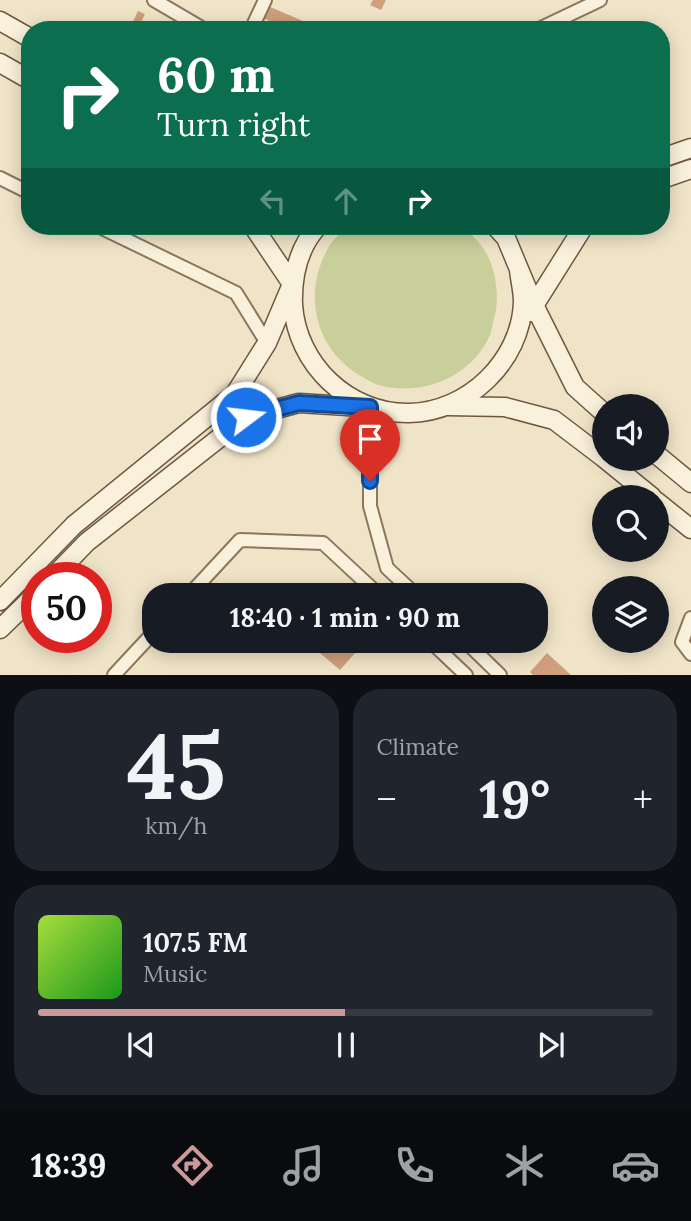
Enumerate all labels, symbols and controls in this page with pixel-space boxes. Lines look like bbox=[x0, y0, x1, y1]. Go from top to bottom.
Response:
text: 60 m bbox=[157, 43, 274, 105]
icon: right bbox=[42, 49, 133, 140]
text: Turn right bbox=[157, 104, 310, 145]
icon: left bbox=[254, 182, 292, 220]
icon: ahead bbox=[327, 182, 365, 220]
icon: right bbox=[400, 182, 438, 220]
position arrow bbox=[209, 380, 283, 454]
map controls bbox=[592, 394, 669, 653]
button: sound bbox=[592, 394, 669, 471]
pin bbox=[340, 409, 400, 481]
icon: arrive bbox=[351, 420, 389, 458]
button: search bbox=[592, 485, 669, 562]
speed limit sign: 50 bbox=[21, 562, 112, 653]
button: layers bbox=[592, 576, 669, 653]
text: 18:40 · 1 min · 90 m bbox=[230, 601, 460, 634]
text: 45 bbox=[127, 707, 226, 824]
text: Climate bbox=[377, 732, 459, 761]
text: 19° bbox=[479, 766, 550, 832]
text: − bbox=[377, 775, 397, 823]
text: + bbox=[633, 775, 653, 823]
text: km/h bbox=[145, 811, 207, 840]
text: 107.5 FM bbox=[143, 926, 248, 959]
text: Music bbox=[143, 959, 207, 988]
icon: previous bbox=[122, 1026, 160, 1064]
icon: pause bbox=[327, 1026, 365, 1064]
icon: next bbox=[532, 1026, 570, 1064]
icon: directions bbox=[168, 1141, 217, 1190]
icon: music bbox=[279, 1141, 328, 1190]
icon: phone bbox=[390, 1141, 439, 1190]
icon: climate bbox=[500, 1141, 549, 1190]
icon: car bbox=[611, 1141, 660, 1190]
text: 18:39 bbox=[31, 1145, 107, 1186]

